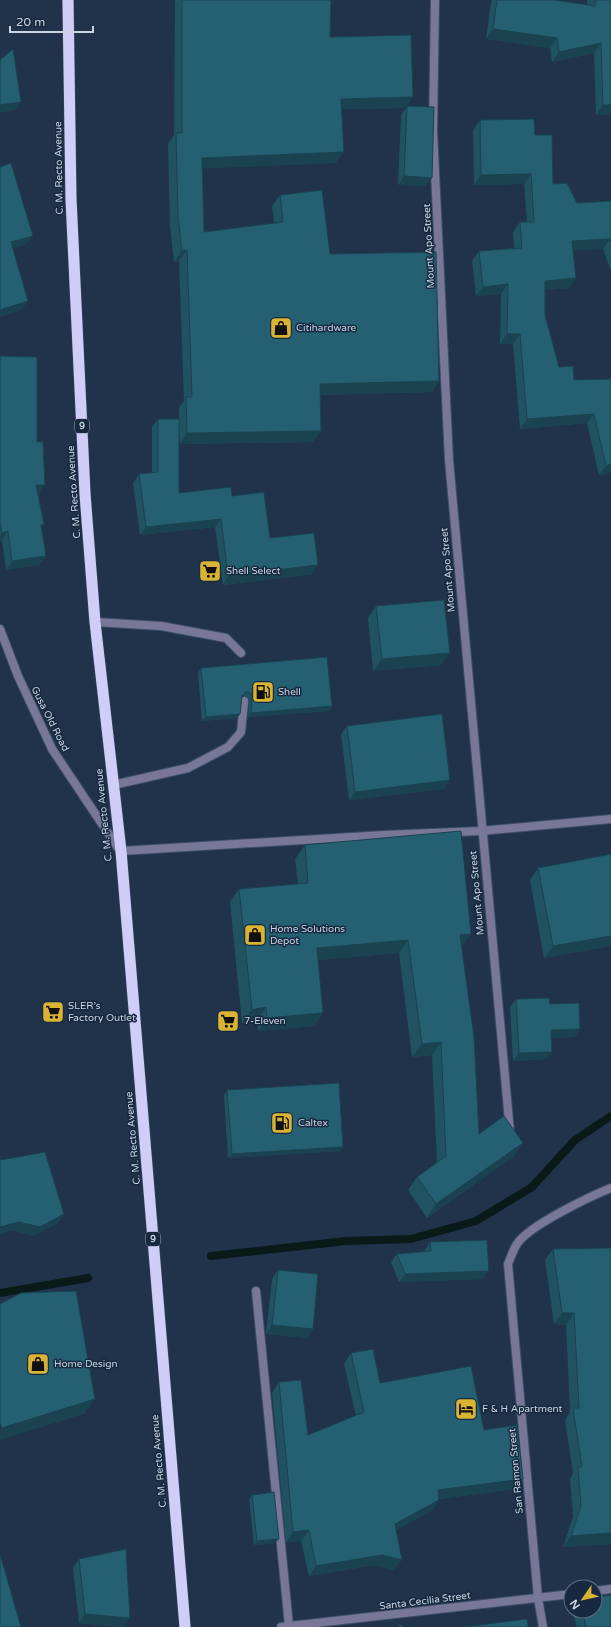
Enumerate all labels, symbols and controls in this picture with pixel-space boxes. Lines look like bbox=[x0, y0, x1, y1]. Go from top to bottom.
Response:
scale bar bbox=[10, 8, 93, 34]
text: 20 m bbox=[16, 15, 45, 29]
street label: C. M. Recto Avenue bbox=[52, 121, 66, 215]
street label: Mount Apo Street bbox=[421, 203, 437, 289]
shop icon: Citihardware bbox=[268, 315, 294, 341]
place label: Citihardware bbox=[296, 322, 357, 334]
road number: 9 bbox=[75, 419, 89, 433]
street label: C. M. Recto Avenue bbox=[65, 445, 83, 539]
street label: Mount Apo Street bbox=[438, 527, 458, 613]
supermarket icon: Shell Select bbox=[197, 558, 223, 584]
place label: Shell Select bbox=[226, 565, 281, 577]
fuel station icon: Shell bbox=[250, 679, 276, 705]
street label: Gusa Old Road bbox=[28, 685, 72, 753]
place label: Shell bbox=[278, 686, 301, 698]
street label: C. M. Recto Avenue bbox=[93, 768, 115, 862]
street label: Mount Apo Street bbox=[467, 850, 487, 936]
shop icon: Home Solutions Depot bbox=[242, 922, 268, 948]
place label: Home Solutions Depot bbox=[270, 923, 345, 947]
supermarket icon: SLER’s Factory Outlet bbox=[40, 999, 66, 1025]
place label: SLER’s Factory Outlet bbox=[68, 1000, 136, 1024]
supermarket icon: 7-Eleven bbox=[215, 1008, 241, 1034]
place label: 7-Eleven bbox=[244, 1015, 286, 1027]
street label: C. M. Recto Avenue bbox=[123, 1091, 143, 1185]
fuel station icon: Caltex bbox=[269, 1110, 295, 1136]
place label: Caltex bbox=[298, 1117, 328, 1129]
road number: 9 bbox=[146, 1232, 160, 1246]
shop icon: Home Design bbox=[25, 1351, 51, 1377]
place label: Home Design bbox=[54, 1358, 118, 1370]
hotel icon: F & H Apartment bbox=[453, 1396, 479, 1422]
place label: F & H Apartment bbox=[482, 1403, 563, 1415]
street label: C. M. Recto Avenue bbox=[149, 1414, 169, 1508]
street label: San Ramon Street bbox=[506, 1428, 526, 1514]
north arrow bbox=[563, 1579, 603, 1619]
street label: Santa Cecilia Street bbox=[379, 1589, 471, 1613]
text: N bbox=[567, 1597, 583, 1612]

